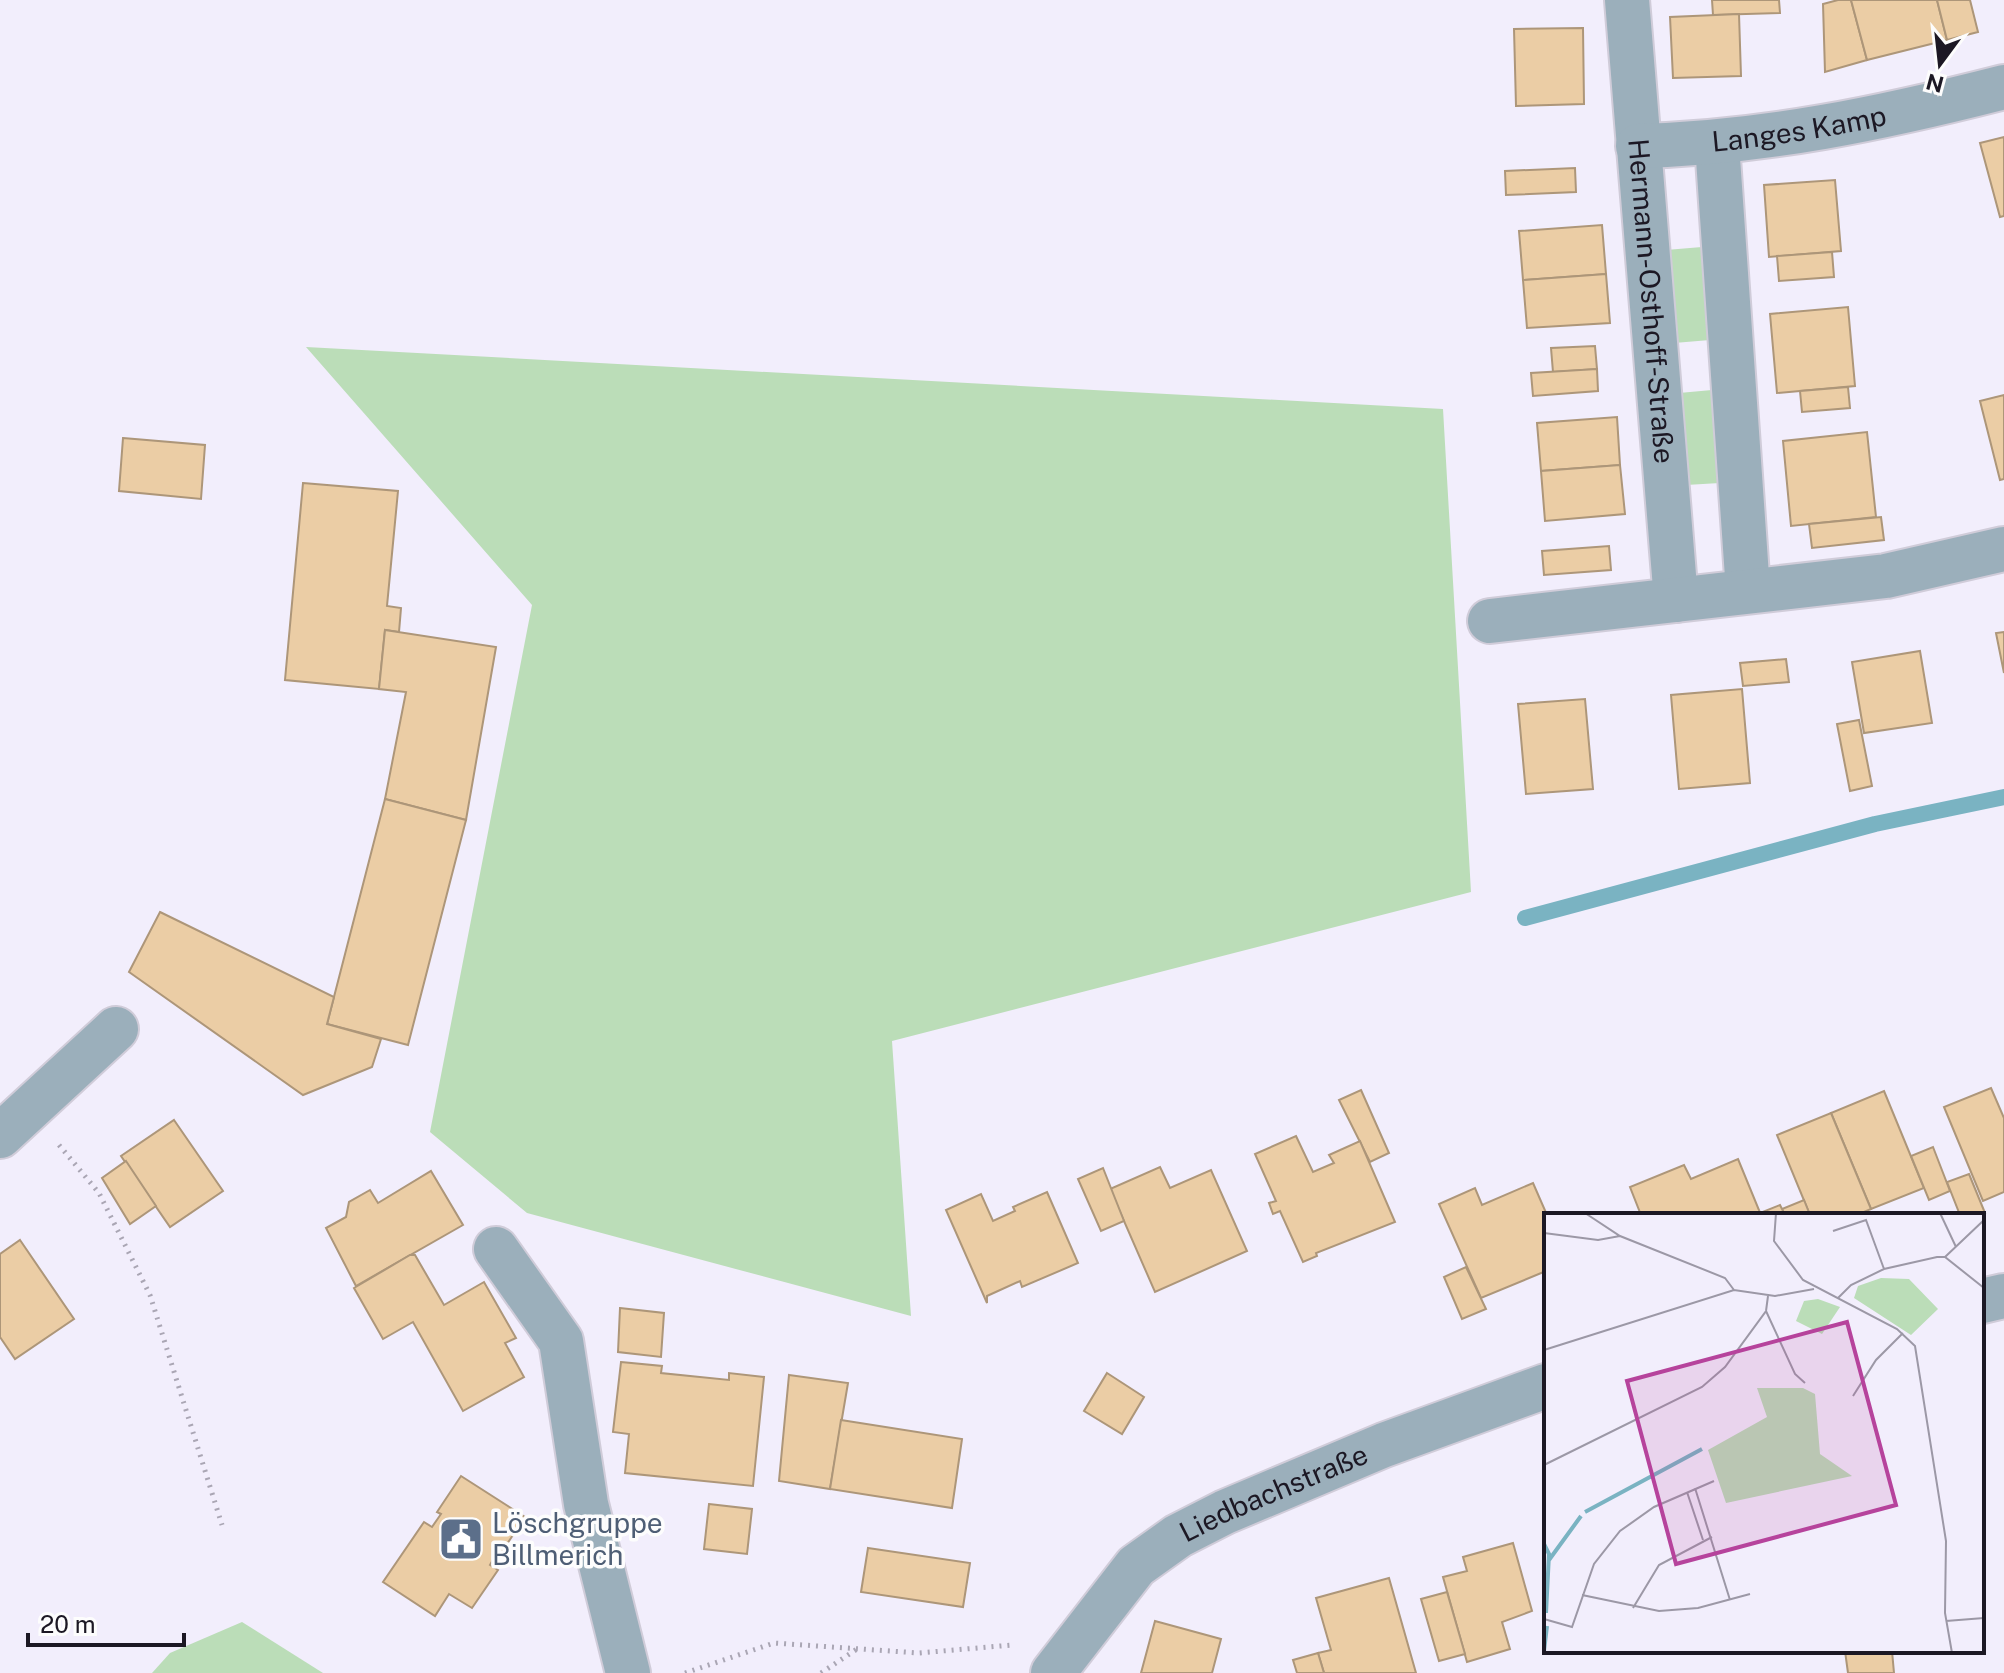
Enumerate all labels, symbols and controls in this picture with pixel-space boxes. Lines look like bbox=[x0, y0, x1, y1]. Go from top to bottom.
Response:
north arrow bbox=[1900, 24, 1980, 104]
text: N bbox=[1923, 69, 1947, 98]
street label: Langes Kamp bbox=[1710, 98, 1889, 158]
street label: Hermann-Osthoff-Straße bbox=[1622, 137, 1682, 465]
inset map bbox=[1544, 1213, 1984, 1653]
street label: Liedbachstraße bbox=[1174, 1437, 1372, 1548]
place label: Löschgruppe Billmerich bbox=[492, 1506, 663, 1571]
public building icon: Löschgruppe Billmerich bbox=[437, 1515, 485, 1563]
scale bar bbox=[28, 1597, 184, 1647]
text: 20 m bbox=[40, 1610, 96, 1638]

